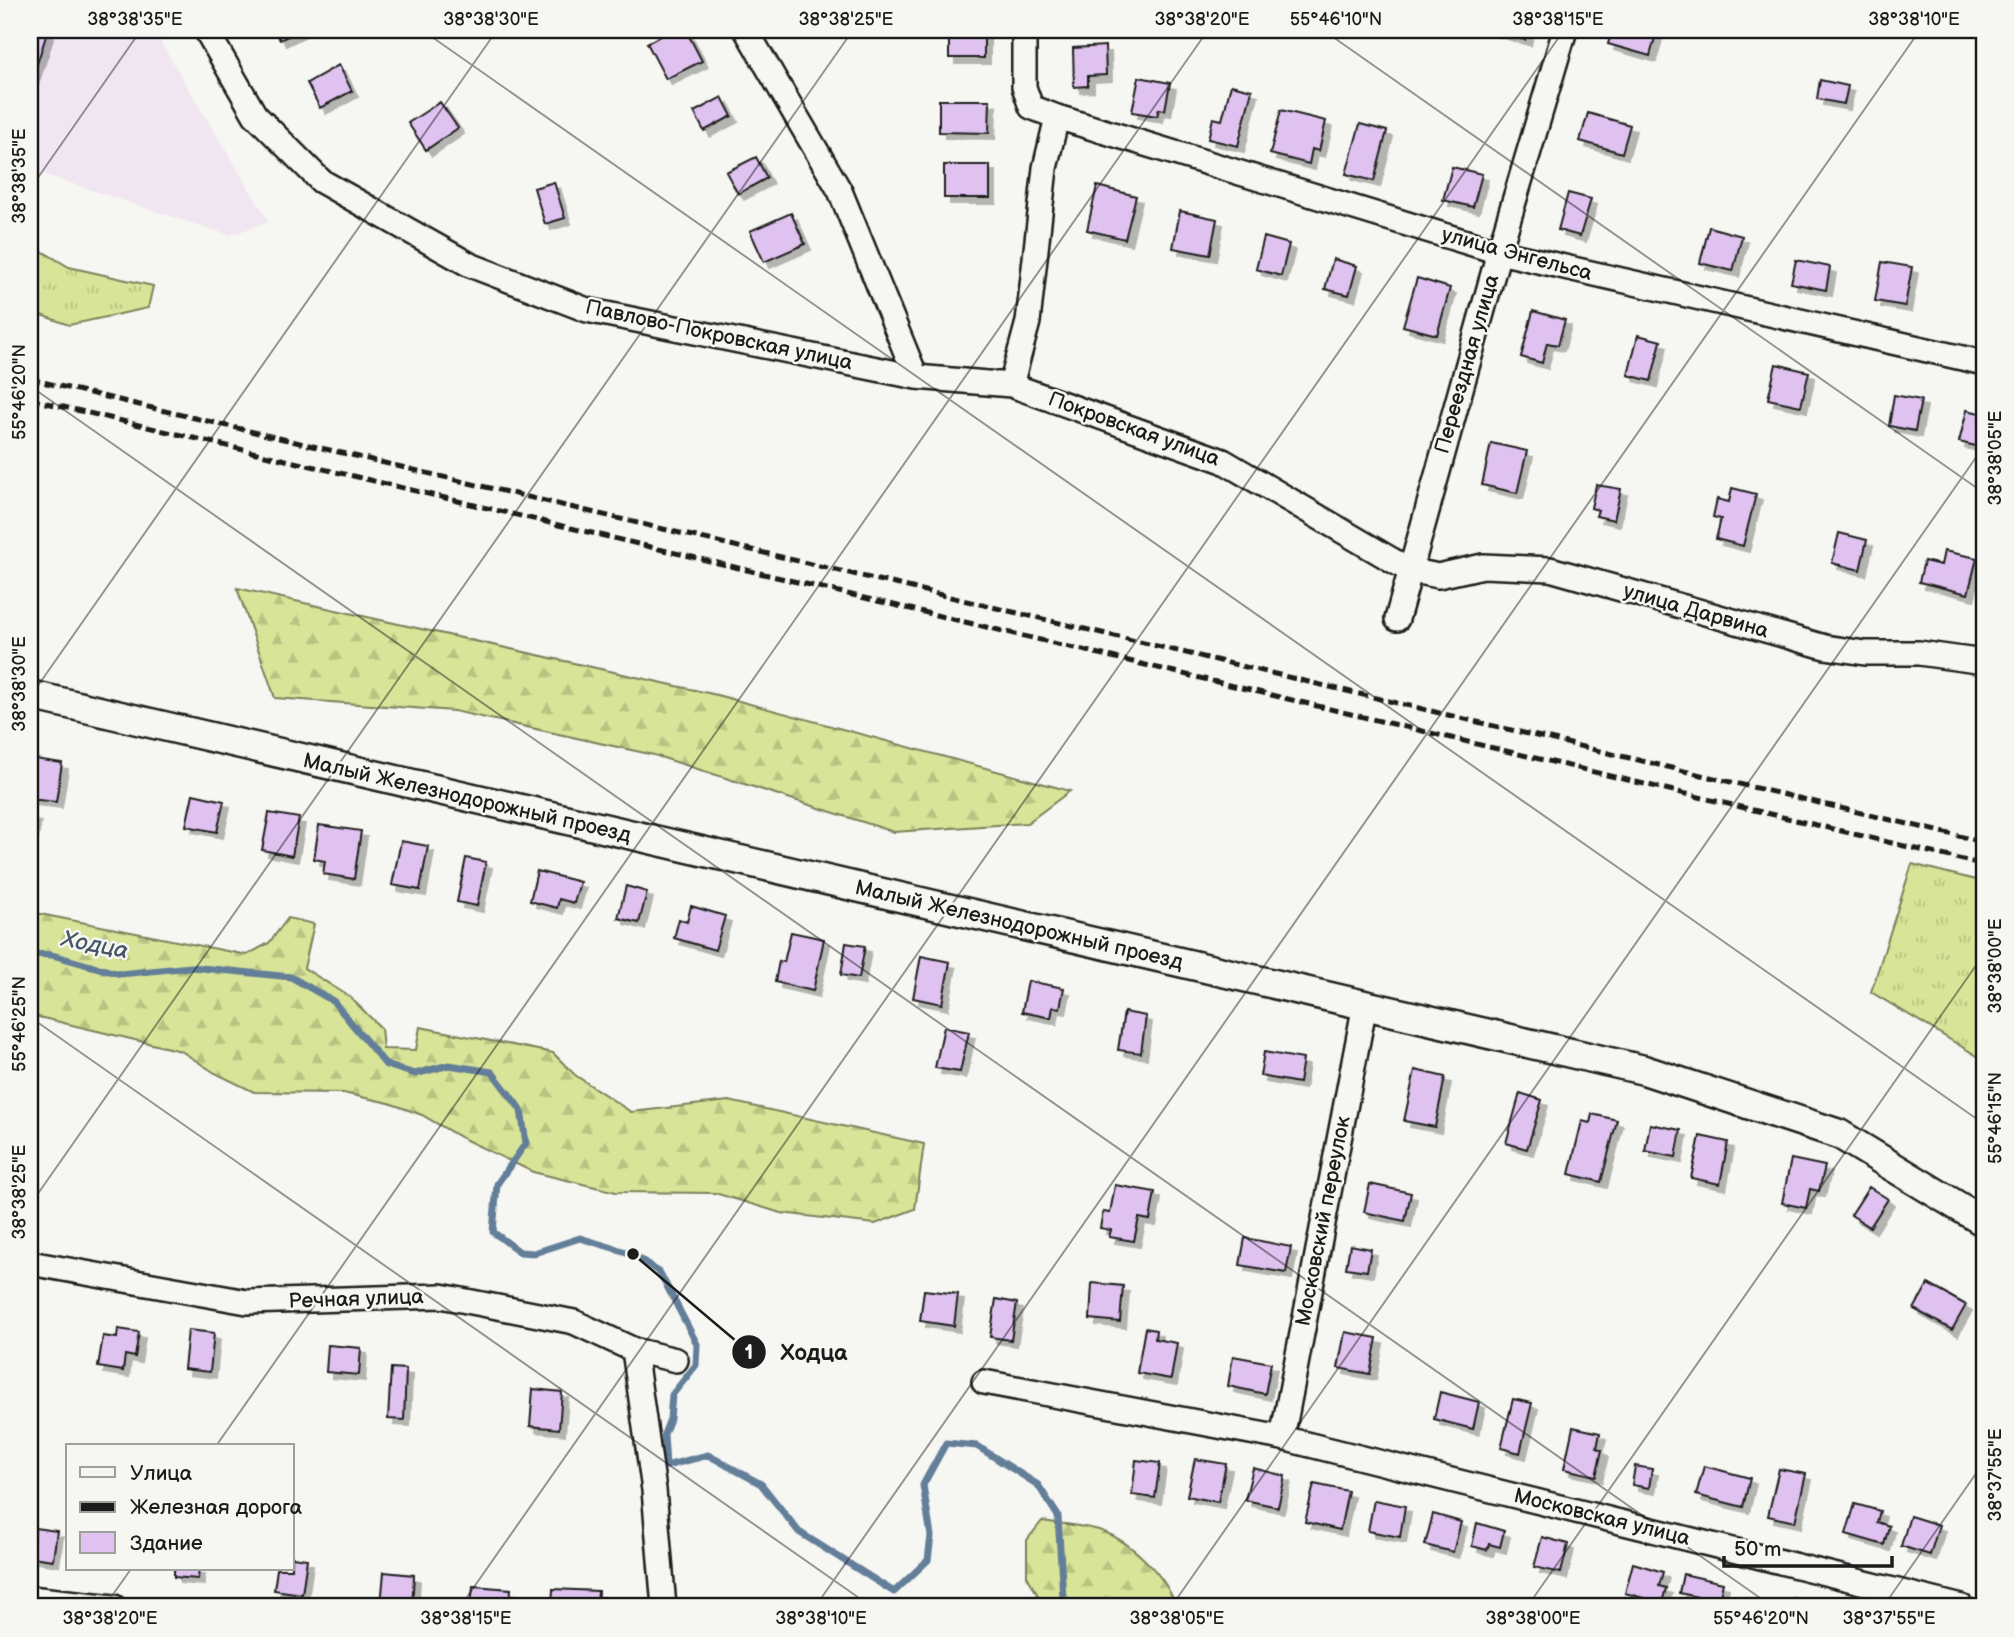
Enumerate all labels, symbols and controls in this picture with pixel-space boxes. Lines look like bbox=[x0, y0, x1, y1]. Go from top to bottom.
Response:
text: 38°38'35"E bbox=[87, 9, 183, 30]
text: 38°38'30"E bbox=[443, 9, 539, 30]
text: 38°38'25"E bbox=[799, 9, 894, 30]
text: 38°38'20"E bbox=[1154, 9, 1250, 30]
text: 55°46'10"N bbox=[1290, 9, 1382, 30]
text: 38°38'15"E bbox=[1512, 9, 1604, 30]
text: 38°38'10"E bbox=[1868, 9, 1960, 30]
text: 38°38'35"E bbox=[9, 128, 30, 224]
street label: улица Энгельса bbox=[1439, 222, 1596, 286]
street label: Переездная улица bbox=[1429, 271, 1505, 456]
street label: Павлово-Покровская улица bbox=[583, 294, 855, 376]
text: 55°46'20"N bbox=[9, 344, 30, 440]
street label: Покровская улица bbox=[1045, 386, 1224, 472]
text: 38°38'05"E bbox=[1985, 410, 2006, 505]
street label: улица Дарвина bbox=[1621, 578, 1772, 644]
text: 38°38'30"E bbox=[9, 636, 30, 732]
street label: Малый Железнодорожный проезд bbox=[301, 748, 634, 848]
street label: Малый Железнодорожный проезд bbox=[853, 875, 1186, 975]
text: 38°38'00"E bbox=[1985, 918, 2006, 1014]
water label: Ходца bbox=[58, 925, 131, 965]
text: 55°46'25"N bbox=[9, 976, 30, 1072]
text: 55°46'15"N bbox=[1985, 1072, 2006, 1164]
street label: Московский переулок bbox=[1290, 1114, 1356, 1328]
text: 38°38'25"E bbox=[9, 1144, 30, 1239]
street label: Речная улица bbox=[288, 1284, 425, 1314]
callout: Ходца bbox=[731, 1330, 861, 1374]
text: Ходца bbox=[780, 1339, 848, 1367]
text: 1 bbox=[745, 1340, 753, 1365]
text: 38°37'55"E bbox=[1985, 1428, 2006, 1522]
legend bbox=[66, 1444, 294, 1570]
text: Улица bbox=[130, 1461, 193, 1486]
street label: Московская улица bbox=[1511, 1483, 1693, 1551]
text: Железная дорога bbox=[130, 1495, 303, 1520]
scale bar bbox=[1724, 1525, 1892, 1569]
text: Здание bbox=[130, 1531, 203, 1556]
text: 50 m bbox=[1734, 1537, 1781, 1562]
text: 38°38'20"E bbox=[62, 1608, 158, 1629]
text: 38°38'15"E bbox=[420, 1608, 512, 1629]
text: 38°38'10"E bbox=[775, 1608, 867, 1629]
text: 38°38'05"E bbox=[1130, 1608, 1225, 1629]
text: 38°38'00"E bbox=[1485, 1608, 1581, 1629]
text: 55°46'20"N bbox=[1713, 1608, 1809, 1629]
text: 38°37'55"E bbox=[1842, 1608, 1936, 1629]

